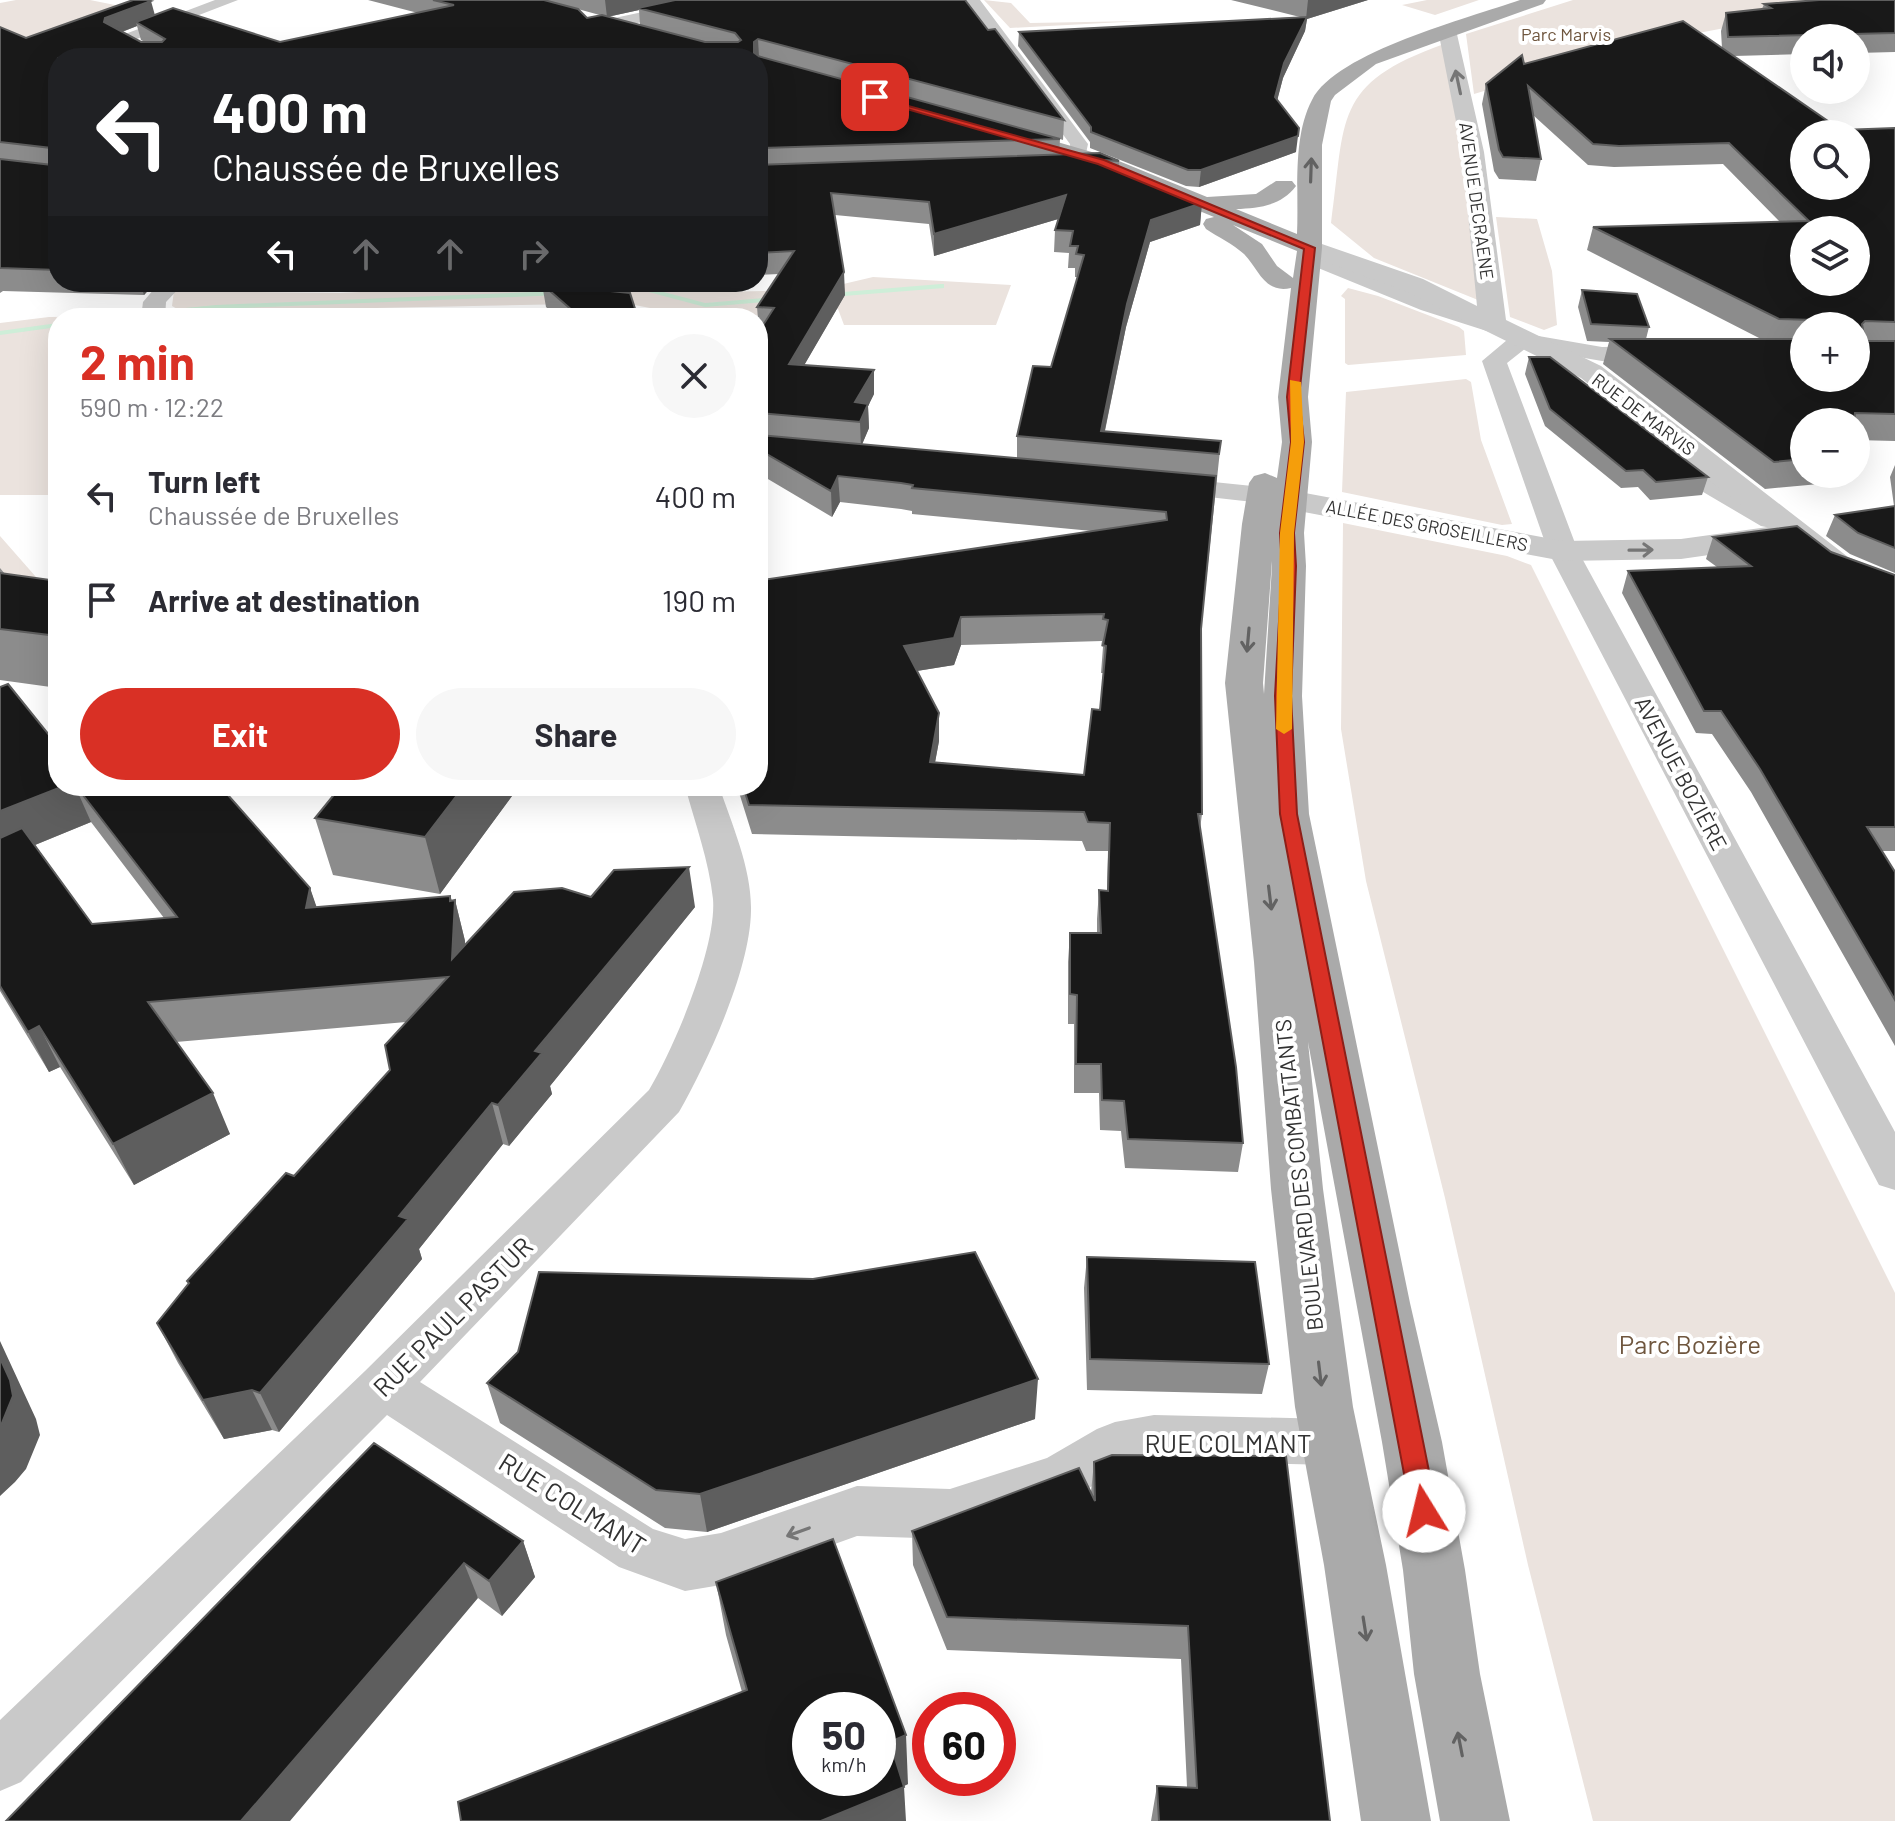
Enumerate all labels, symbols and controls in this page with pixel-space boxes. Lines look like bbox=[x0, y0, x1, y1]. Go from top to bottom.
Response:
park label: Parc Marvis bbox=[1521, 23, 1611, 45]
map controls bbox=[1790, 24, 1870, 488]
button: sound bbox=[1790, 24, 1870, 104]
pin bbox=[841, 63, 909, 131]
one-way arrow bbox=[1450, 70, 1465, 96]
icon: arrive bbox=[853, 75, 897, 119]
text: 400 m bbox=[212, 77, 368, 144]
icon: left bbox=[80, 80, 184, 184]
button: search bbox=[1790, 120, 1870, 200]
street label: AVENUE DECRAENE bbox=[1455, 121, 1499, 281]
text: Chaussée de Bruxelles bbox=[212, 145, 560, 188]
one-way arrow bbox=[1303, 157, 1318, 184]
button: layers bbox=[1790, 216, 1870, 296]
icon: left bbox=[260, 232, 304, 276]
icon: ahead bbox=[344, 232, 388, 276]
icon: ahead bbox=[428, 232, 472, 276]
icon: right bbox=[512, 232, 556, 276]
button: + bbox=[1790, 312, 1870, 392]
text: 2 min bbox=[80, 332, 195, 390]
button: close bbox=[652, 334, 736, 418]
street label: RUE DE MARVIS bbox=[1588, 368, 1700, 460]
text: 590 m · 12:22 bbox=[80, 391, 224, 422]
button: − bbox=[1790, 408, 1870, 488]
text: Turn left bbox=[148, 463, 261, 499]
icon: left bbox=[80, 474, 124, 518]
text: 400 m bbox=[655, 478, 736, 514]
street label: ALLÉE DES GROSEILLERS bbox=[1324, 495, 1530, 555]
text: Chaussée de Bruxelles bbox=[148, 499, 399, 530]
one-way arrow bbox=[1627, 542, 1654, 557]
icon: arrive bbox=[80, 578, 124, 622]
text: Arrive at destination bbox=[148, 582, 420, 618]
text: 190 m bbox=[662, 582, 736, 618]
one-way arrow bbox=[1240, 626, 1255, 653]
button: Exit bbox=[80, 688, 400, 780]
button: Share bbox=[416, 688, 736, 780]
street label: AVENUE BOZIÈRE bbox=[1631, 692, 1733, 854]
one-way arrow bbox=[1262, 885, 1277, 911]
street label: BOULEVARD DES COMBATTANTS bbox=[1269, 1018, 1327, 1332]
street label: RUE PAUL PASTUR bbox=[366, 1230, 538, 1402]
park label: Parc Bozière bbox=[1619, 1328, 1761, 1359]
one-way arrow bbox=[1312, 1360, 1327, 1386]
street label: RUE COLMANT bbox=[1144, 1427, 1312, 1458]
street label: RUE COLMANT bbox=[494, 1446, 652, 1560]
position arrow bbox=[1382, 1469, 1466, 1553]
one-way arrow bbox=[786, 1526, 810, 1540]
one-way arrow bbox=[1358, 1616, 1373, 1642]
speed limit sign: 60 bbox=[912, 1692, 1016, 1796]
text: 50 bbox=[822, 1710, 866, 1758]
one-way arrow bbox=[1452, 1732, 1467, 1758]
text: km/h bbox=[821, 1752, 867, 1776]

